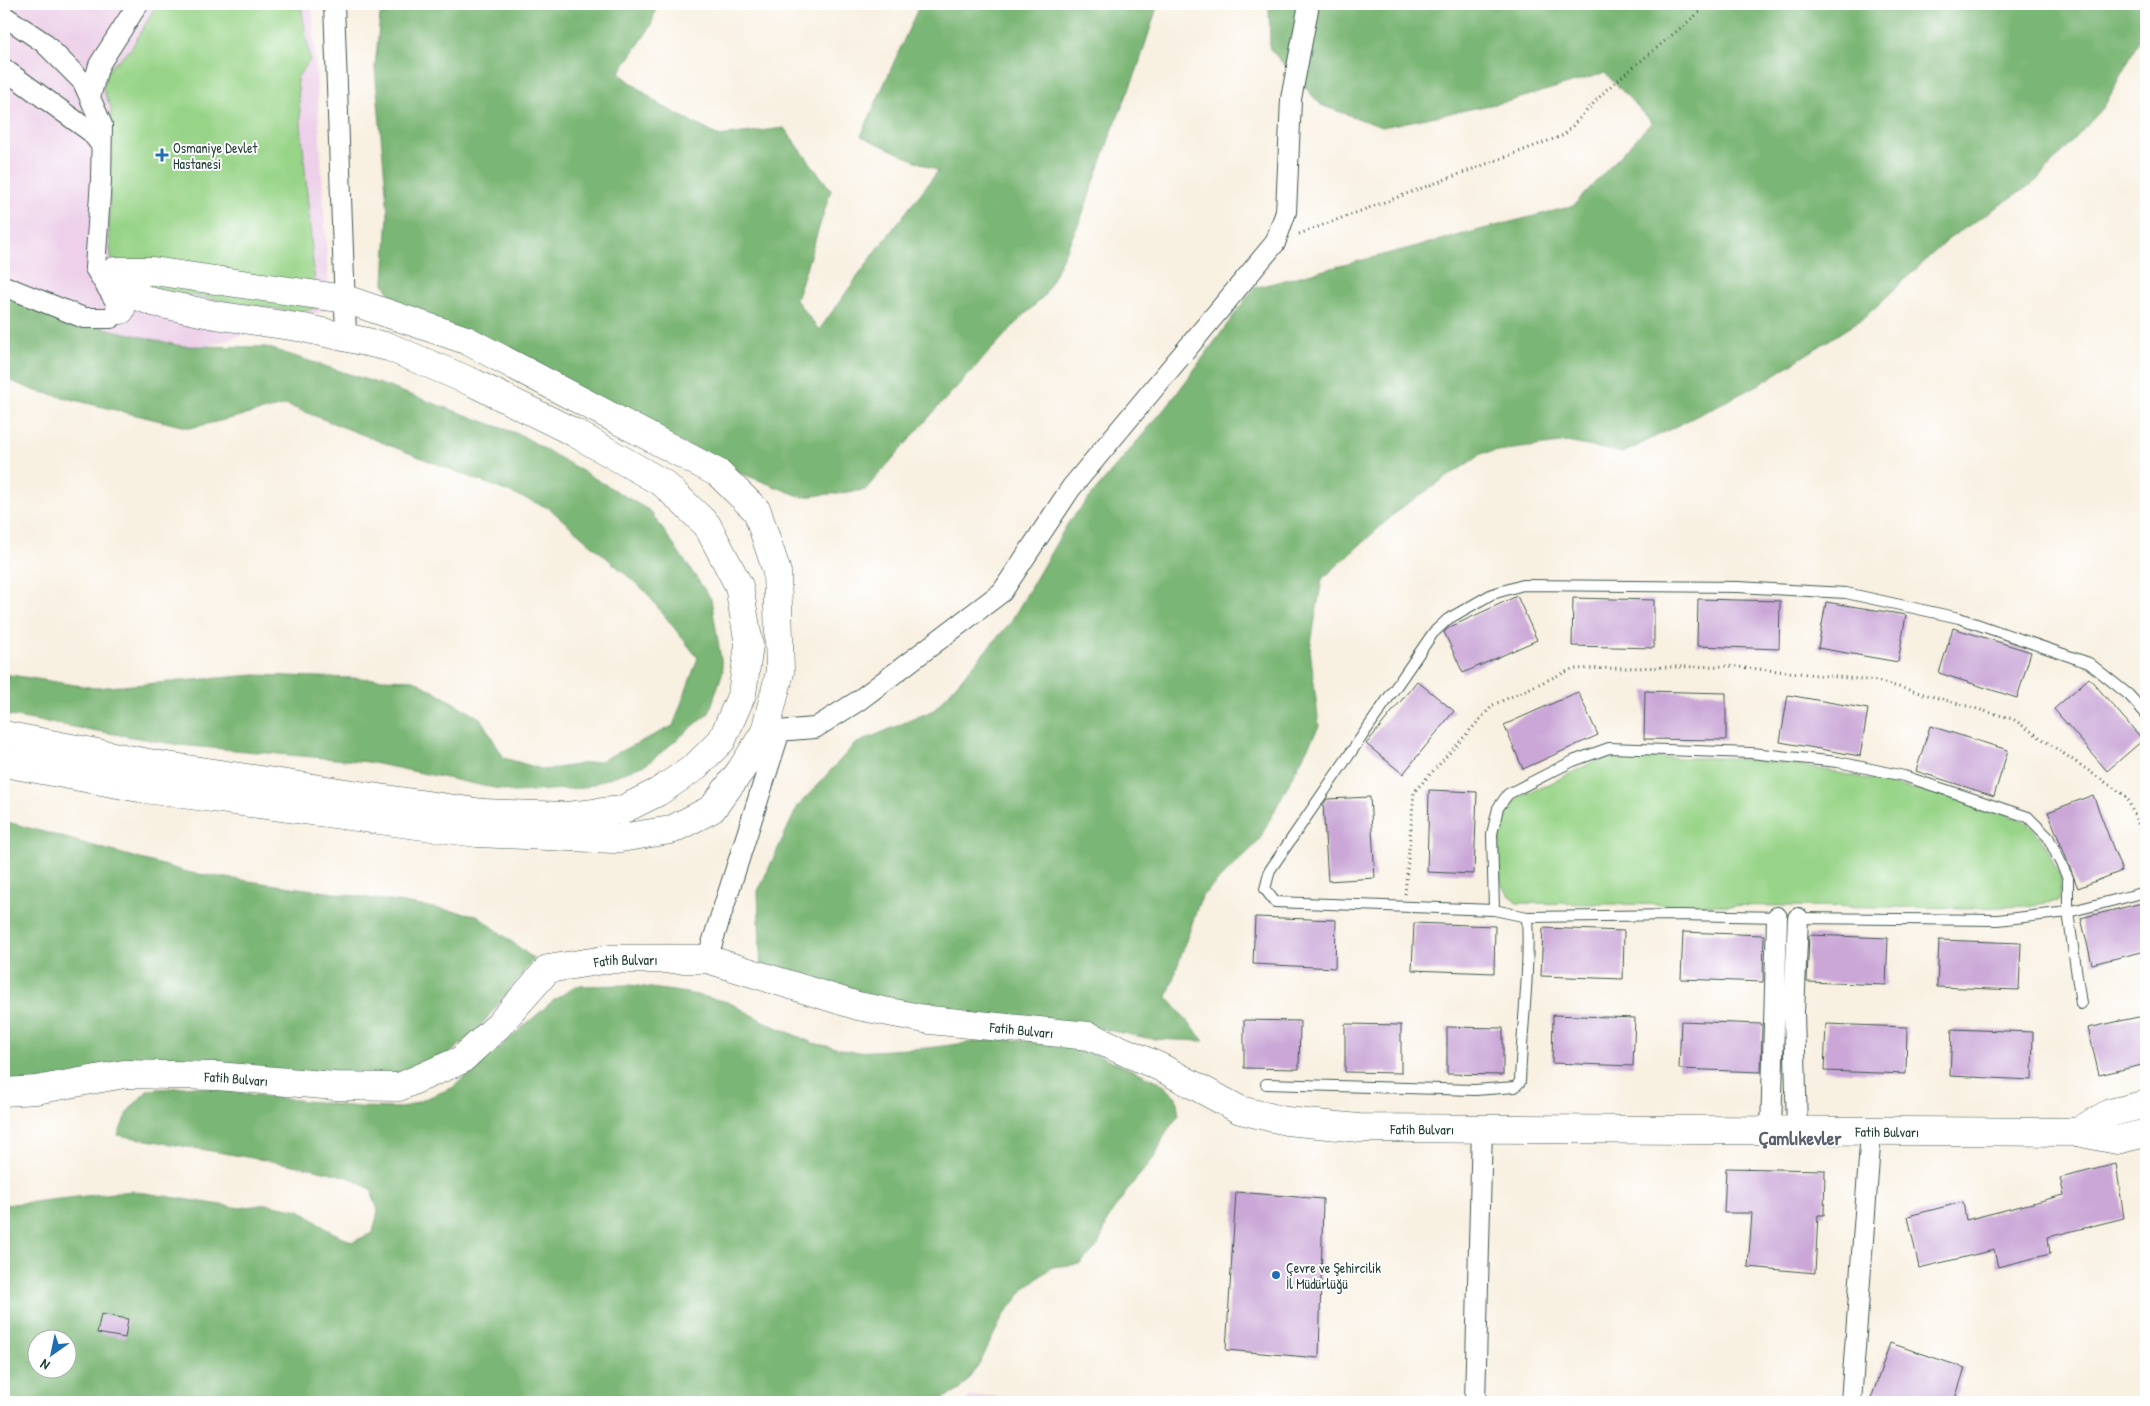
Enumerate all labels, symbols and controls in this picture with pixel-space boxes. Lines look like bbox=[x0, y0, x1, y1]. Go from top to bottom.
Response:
place label: Osmaniye Devlet Hastanesi bbox=[173, 138, 257, 173]
marker: Osmaniye Devlet Hastanesi bbox=[155, 148, 169, 162]
street label: Fatih Bulvarı bbox=[591, 950, 658, 971]
street label: Fatih Bulvarı bbox=[988, 1016, 1054, 1042]
street label: Fatih Bulvarı bbox=[203, 1066, 269, 1090]
street label: Fatih Bulvarı bbox=[1389, 1119, 1454, 1138]
street label: Fatih Bulvarı bbox=[1854, 1121, 1919, 1141]
district label: Çamlıkevler bbox=[1758, 1125, 1842, 1151]
place label: Çevre ve Şehircilik İl Müdürlüğü bbox=[1286, 1258, 1381, 1294]
marker: Çevre ve Şehircilik İl Müdürlüğü bbox=[1270, 1269, 1282, 1281]
north arrow bbox=[28, 1328, 78, 1378]
text: N bbox=[36, 1355, 53, 1375]

